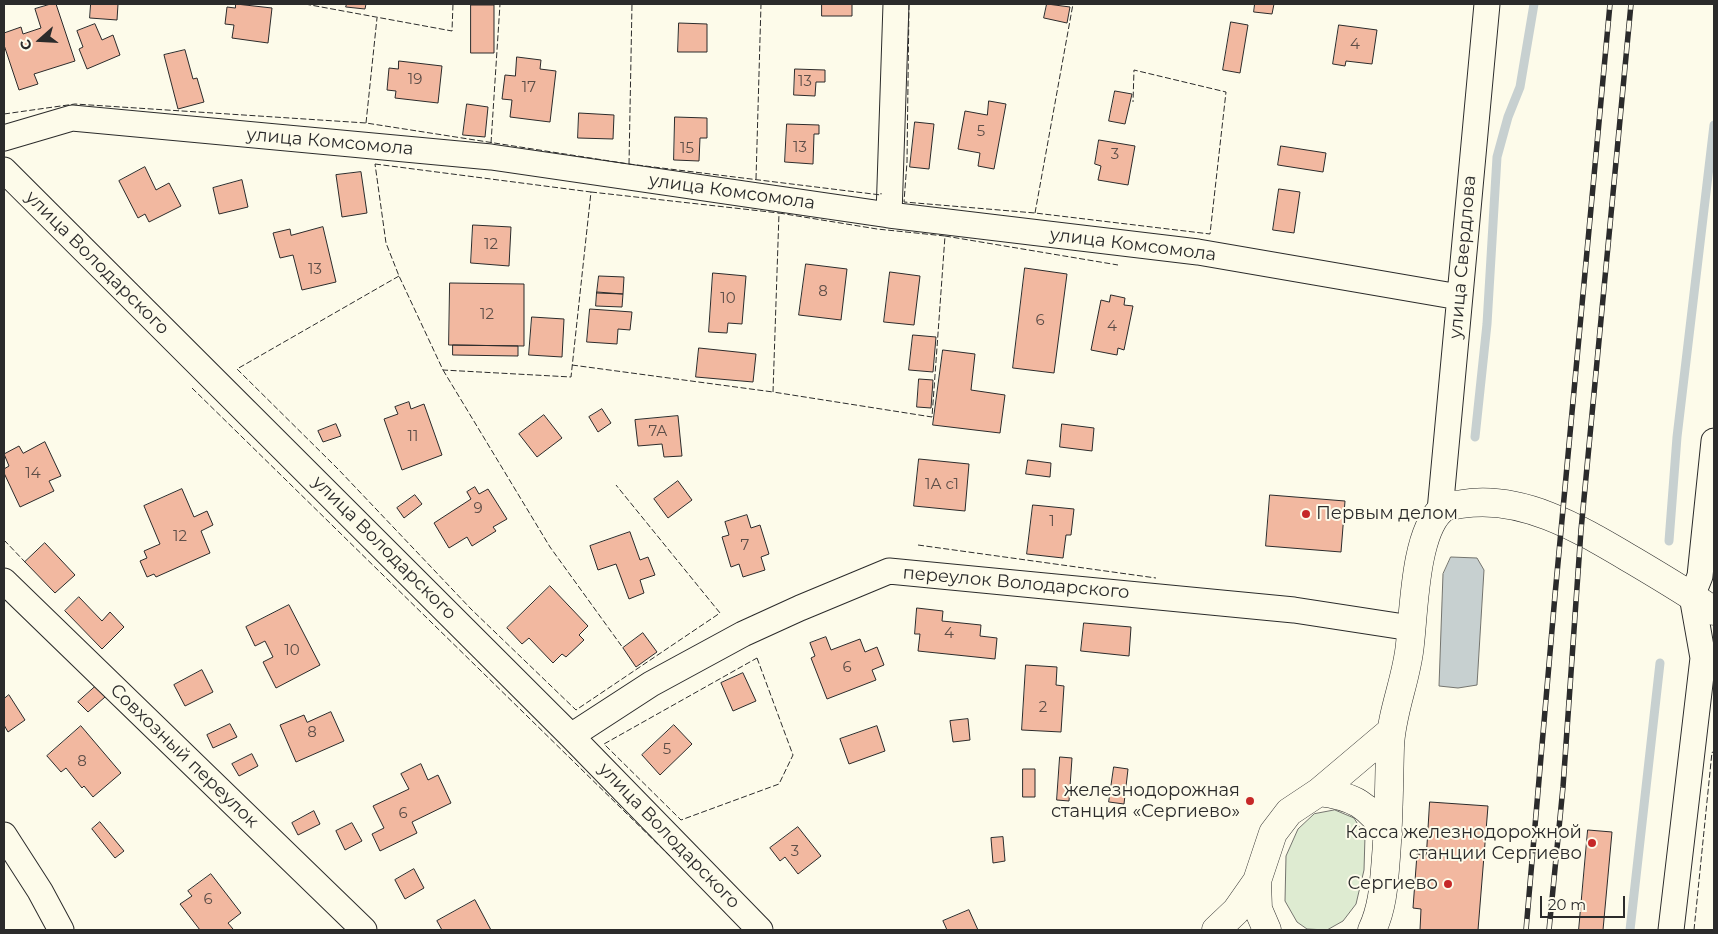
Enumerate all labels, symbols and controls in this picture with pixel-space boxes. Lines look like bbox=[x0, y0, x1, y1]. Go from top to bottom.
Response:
north arrow bbox=[15, 15, 65, 65]
house number: 4 bbox=[1350, 36, 1360, 54]
text: С bbox=[16, 37, 36, 53]
house number: 19 bbox=[408, 71, 422, 89]
house number: 13 bbox=[798, 73, 812, 91]
house number: 17 bbox=[522, 79, 536, 97]
house number: 5 bbox=[977, 123, 985, 141]
street label: улица Комсомола bbox=[246, 124, 414, 160]
house number: 13 bbox=[793, 139, 807, 157]
house number: 15 bbox=[680, 140, 694, 158]
house number: 3 bbox=[1111, 146, 1119, 164]
street label: улица Комсомола bbox=[648, 170, 816, 214]
street label: улица Свердлова bbox=[1445, 174, 1481, 340]
street label: улица Володарского bbox=[21, 187, 173, 339]
street label: улица Комсомола bbox=[1049, 224, 1217, 266]
house number: 12 bbox=[484, 236, 498, 254]
house number: 13 bbox=[308, 261, 322, 279]
house number: 8 bbox=[818, 283, 828, 301]
house number: 10 bbox=[720, 290, 736, 308]
house number: 12 bbox=[480, 306, 494, 324]
house number: 6 bbox=[1035, 312, 1045, 330]
house number: 4 bbox=[1107, 318, 1117, 336]
house number: 7А bbox=[648, 423, 668, 441]
house number: 11 bbox=[408, 428, 418, 446]
house number: 14 bbox=[25, 465, 41, 483]
street label: улица Володарского bbox=[308, 472, 460, 624]
house number: 1А с1 bbox=[925, 476, 959, 494]
house number: 9 bbox=[473, 500, 483, 518]
place label: Первым делом bbox=[1316, 503, 1458, 525]
marker: Первым делом bbox=[1300, 508, 1312, 520]
house number: 1 bbox=[1049, 513, 1055, 531]
house number: 12 bbox=[173, 528, 187, 546]
house number: 7 bbox=[741, 537, 749, 555]
street label: переулок Володарского bbox=[902, 562, 1130, 604]
house number: 4 bbox=[944, 625, 954, 643]
house number: 10 bbox=[284, 642, 300, 660]
house number: 6 bbox=[842, 659, 852, 677]
street label: Совхозный переулок bbox=[105, 679, 263, 833]
house number: 2 bbox=[1039, 699, 1047, 717]
house number: 8 bbox=[307, 724, 317, 742]
house number: 5 bbox=[663, 741, 671, 759]
house number: 8 bbox=[77, 753, 87, 771]
street label: улица Володарского bbox=[594, 759, 744, 913]
place label: железнодорожная станция «Сергиево» bbox=[1051, 780, 1240, 822]
marker: железнодорожная станция «Сергиево» bbox=[1244, 795, 1256, 807]
house number: 6 bbox=[398, 805, 408, 823]
place label: Касса железнодорожной станции Сергиево bbox=[1345, 822, 1582, 864]
marker: Касса железнодорожной станции Сергиево bbox=[1586, 837, 1598, 849]
house number: 3 bbox=[791, 843, 799, 861]
place label: Сергиево bbox=[1348, 873, 1438, 895]
marker: Сергиево bbox=[1442, 878, 1454, 890]
scale bar bbox=[1543, 886, 1628, 918]
house number: 6 bbox=[203, 891, 213, 909]
text: 20 m bbox=[1548, 895, 1586, 914]

